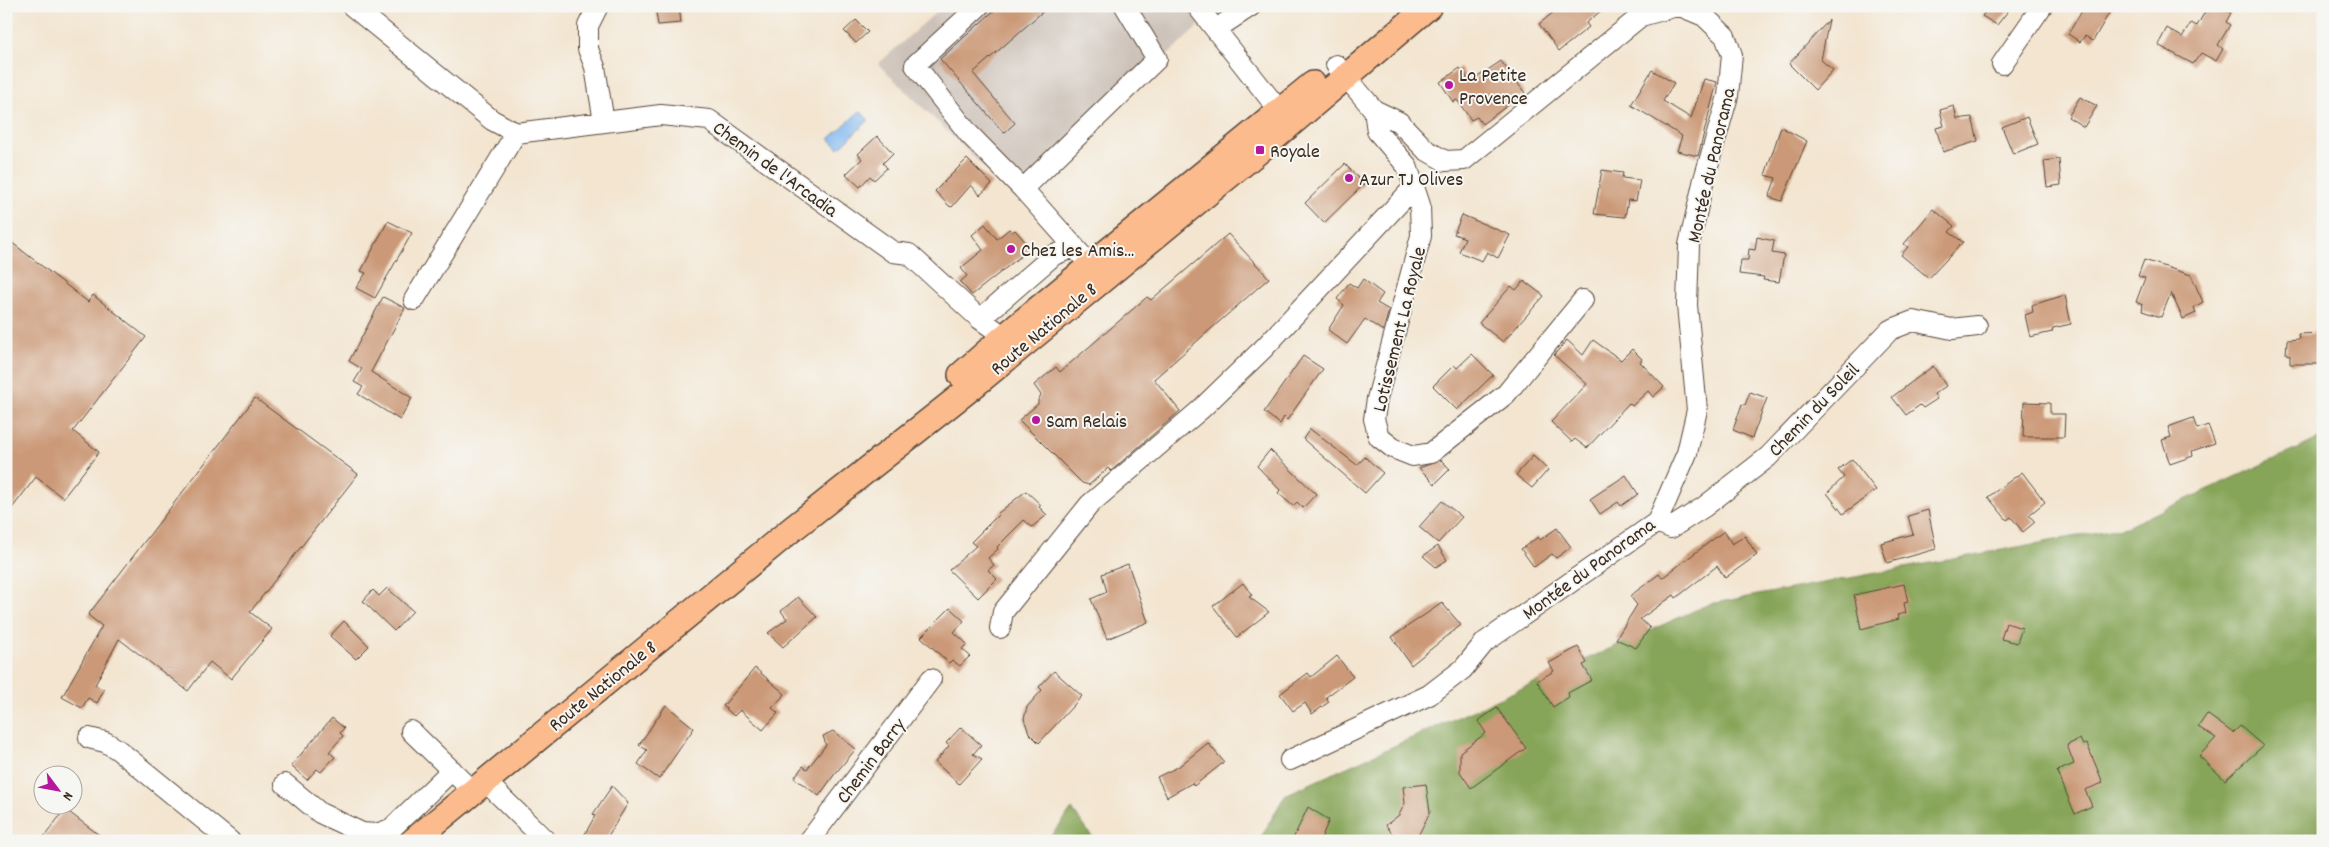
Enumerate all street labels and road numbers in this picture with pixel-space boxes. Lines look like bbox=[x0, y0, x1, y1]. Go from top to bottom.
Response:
street label: Montée du Panorama bbox=[1681, 85, 1745, 246]
street label: Chemin de l'Arcadia bbox=[706, 115, 843, 226]
street label: Lotissement La Royale bbox=[1367, 244, 1435, 415]
street label: Route Nationale 8 bbox=[985, 277, 1104, 383]
street label: Chemin du Soleil bbox=[1763, 358, 1868, 464]
street label: Montée du Panorama bbox=[1517, 512, 1663, 628]
street label: Route Nationale 8 bbox=[544, 635, 664, 740]
street label: Chemin Barry bbox=[831, 712, 914, 811]

